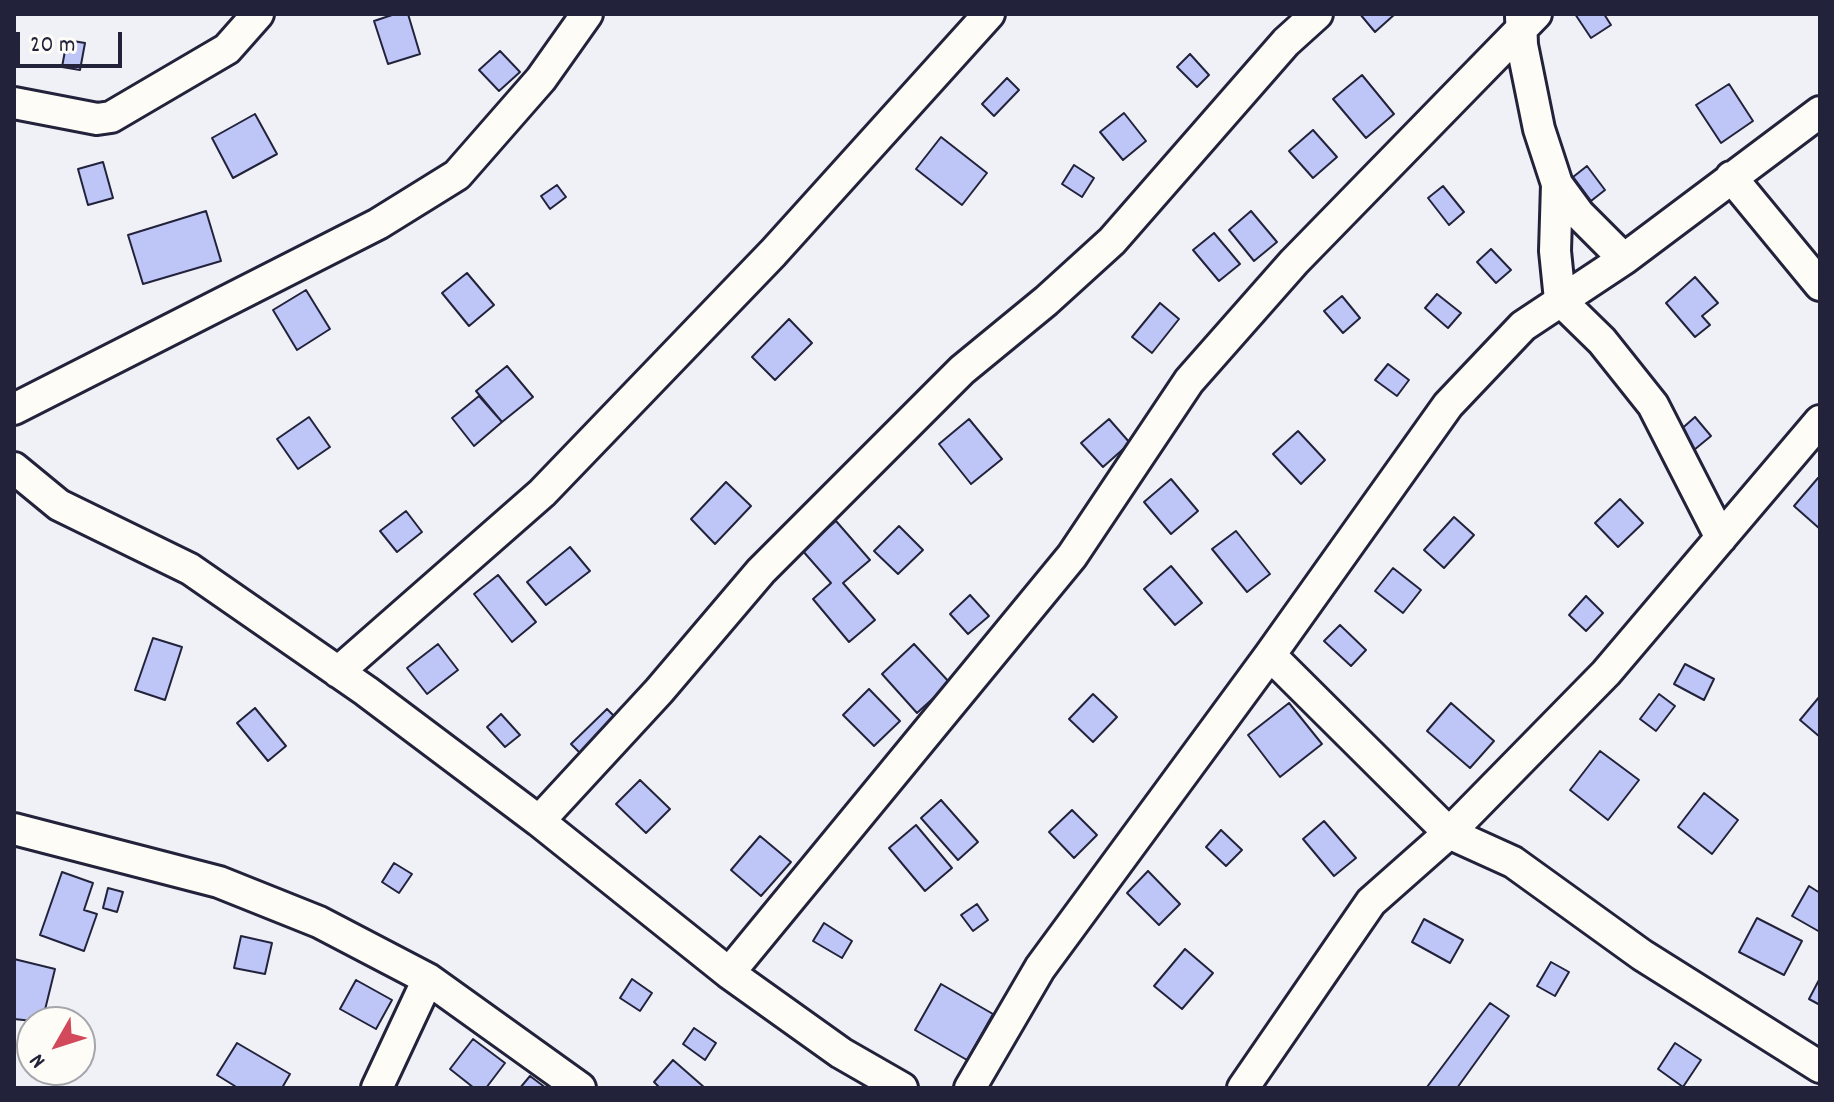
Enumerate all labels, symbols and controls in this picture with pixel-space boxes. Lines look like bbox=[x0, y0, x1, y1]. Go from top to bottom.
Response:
scale bar bbox=[20, 16, 126, 66]
text: 20 m bbox=[30, 29, 76, 63]
north arrow bbox=[16, 1006, 96, 1086]
text: N bbox=[23, 1046, 54, 1074]

